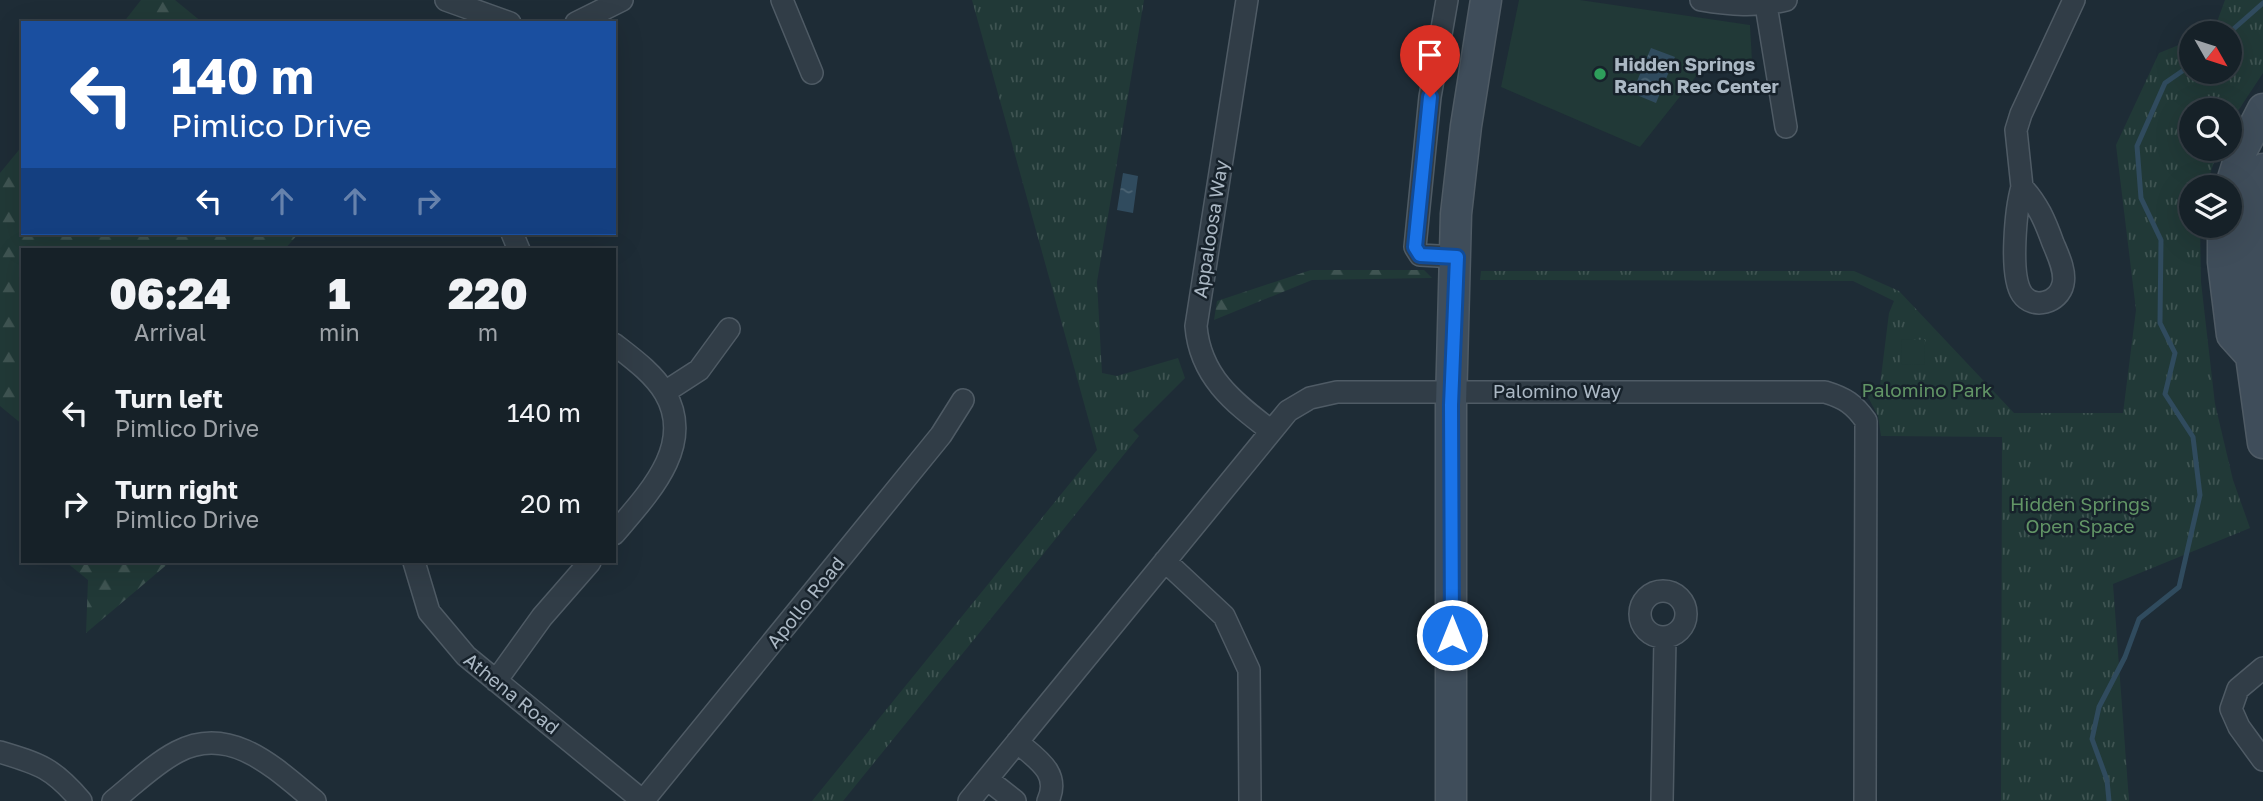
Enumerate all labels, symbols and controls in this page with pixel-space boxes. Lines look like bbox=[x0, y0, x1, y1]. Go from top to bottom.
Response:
north arrow bbox=[2179, 21, 2242, 84]
map controls bbox=[2179, 21, 2242, 238]
pin bbox=[1400, 25, 1460, 97]
icon: arrive bbox=[1411, 36, 1449, 74]
text: 140 m bbox=[171, 46, 314, 105]
icon: left bbox=[56, 49, 147, 140]
place label: Hidden Springs Ranch Rec Center bbox=[1614, 52, 1779, 97]
marker: Hidden Springs Ranch Rec Center bbox=[1592, 66, 1608, 82]
button: search bbox=[2179, 98, 2242, 161]
text: Pimlico Drive bbox=[171, 106, 372, 144]
street label: Appaloosa Way bbox=[1188, 158, 1232, 300]
button: layers bbox=[2179, 175, 2242, 238]
icon: left bbox=[190, 182, 228, 220]
icon: ahead bbox=[263, 182, 301, 220]
icon: ahead bbox=[336, 182, 374, 220]
icon: right bbox=[409, 182, 447, 220]
text: 06:24 bbox=[109, 268, 231, 318]
text: 1 bbox=[328, 268, 350, 318]
text: 220 bbox=[448, 268, 528, 318]
text: Arrival bbox=[134, 318, 206, 346]
text: min bbox=[319, 318, 360, 346]
text: m bbox=[478, 318, 498, 346]
park label: Palomino Park bbox=[1861, 378, 1993, 401]
street label: Palomino Way bbox=[1493, 379, 1622, 402]
text: Turn left bbox=[115, 383, 223, 414]
icon: left bbox=[56, 394, 94, 432]
text: 140 m bbox=[507, 397, 581, 428]
text: Pimlico Drive bbox=[115, 414, 259, 442]
text: Turn right bbox=[115, 474, 238, 505]
icon: right bbox=[56, 485, 94, 523]
text: 20 m bbox=[520, 488, 581, 519]
park label: Hidden Springs Open Space bbox=[2010, 492, 2150, 537]
text: Pimlico Drive bbox=[115, 505, 259, 533]
street label: Apollo Road bbox=[761, 552, 849, 652]
position arrow bbox=[1415, 598, 1489, 672]
street label: Athena Road bbox=[460, 648, 564, 738]

